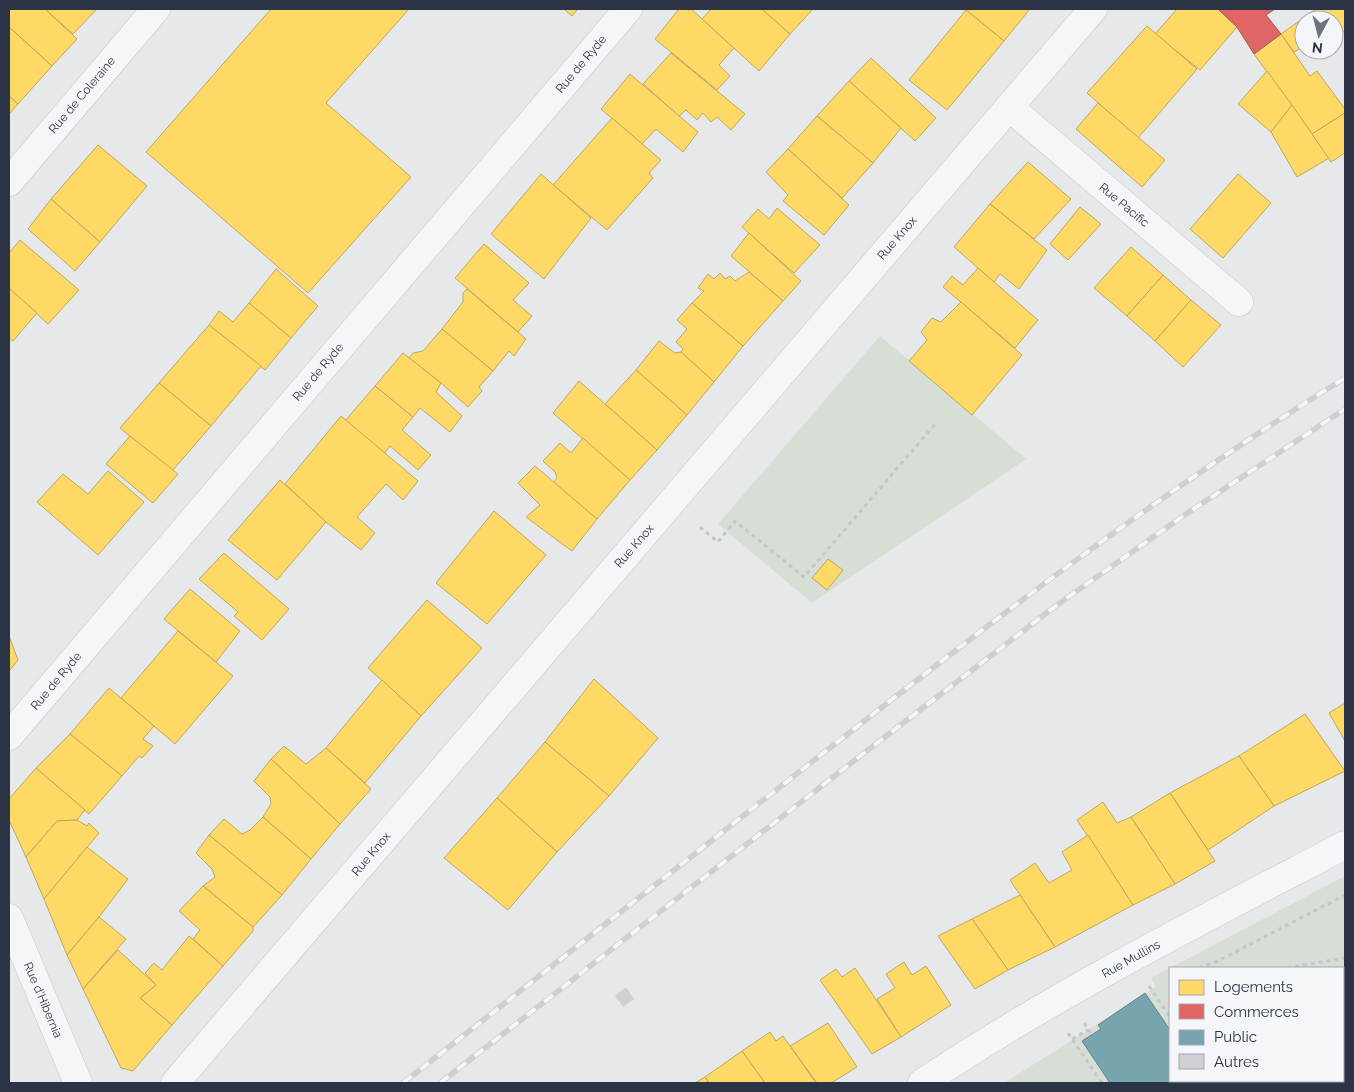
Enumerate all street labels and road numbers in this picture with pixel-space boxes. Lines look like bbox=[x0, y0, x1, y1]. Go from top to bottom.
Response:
street label: Rue de Ryde bbox=[553, 32, 609, 96]
street label: Rue de Coleraine bbox=[46, 54, 118, 136]
street label: Rue Pacific bbox=[1096, 180, 1152, 230]
street label: Rue Knox bbox=[874, 214, 920, 262]
street label: Rue de Ryde bbox=[290, 340, 346, 404]
street label: Rue Knox bbox=[611, 522, 657, 570]
street label: Rue de Ryde bbox=[28, 649, 84, 713]
street label: Rue Knox bbox=[349, 829, 393, 879]
street label: Rue Mullins bbox=[1099, 937, 1163, 981]
street label: Rue d'Hibernia bbox=[21, 960, 65, 1040]

